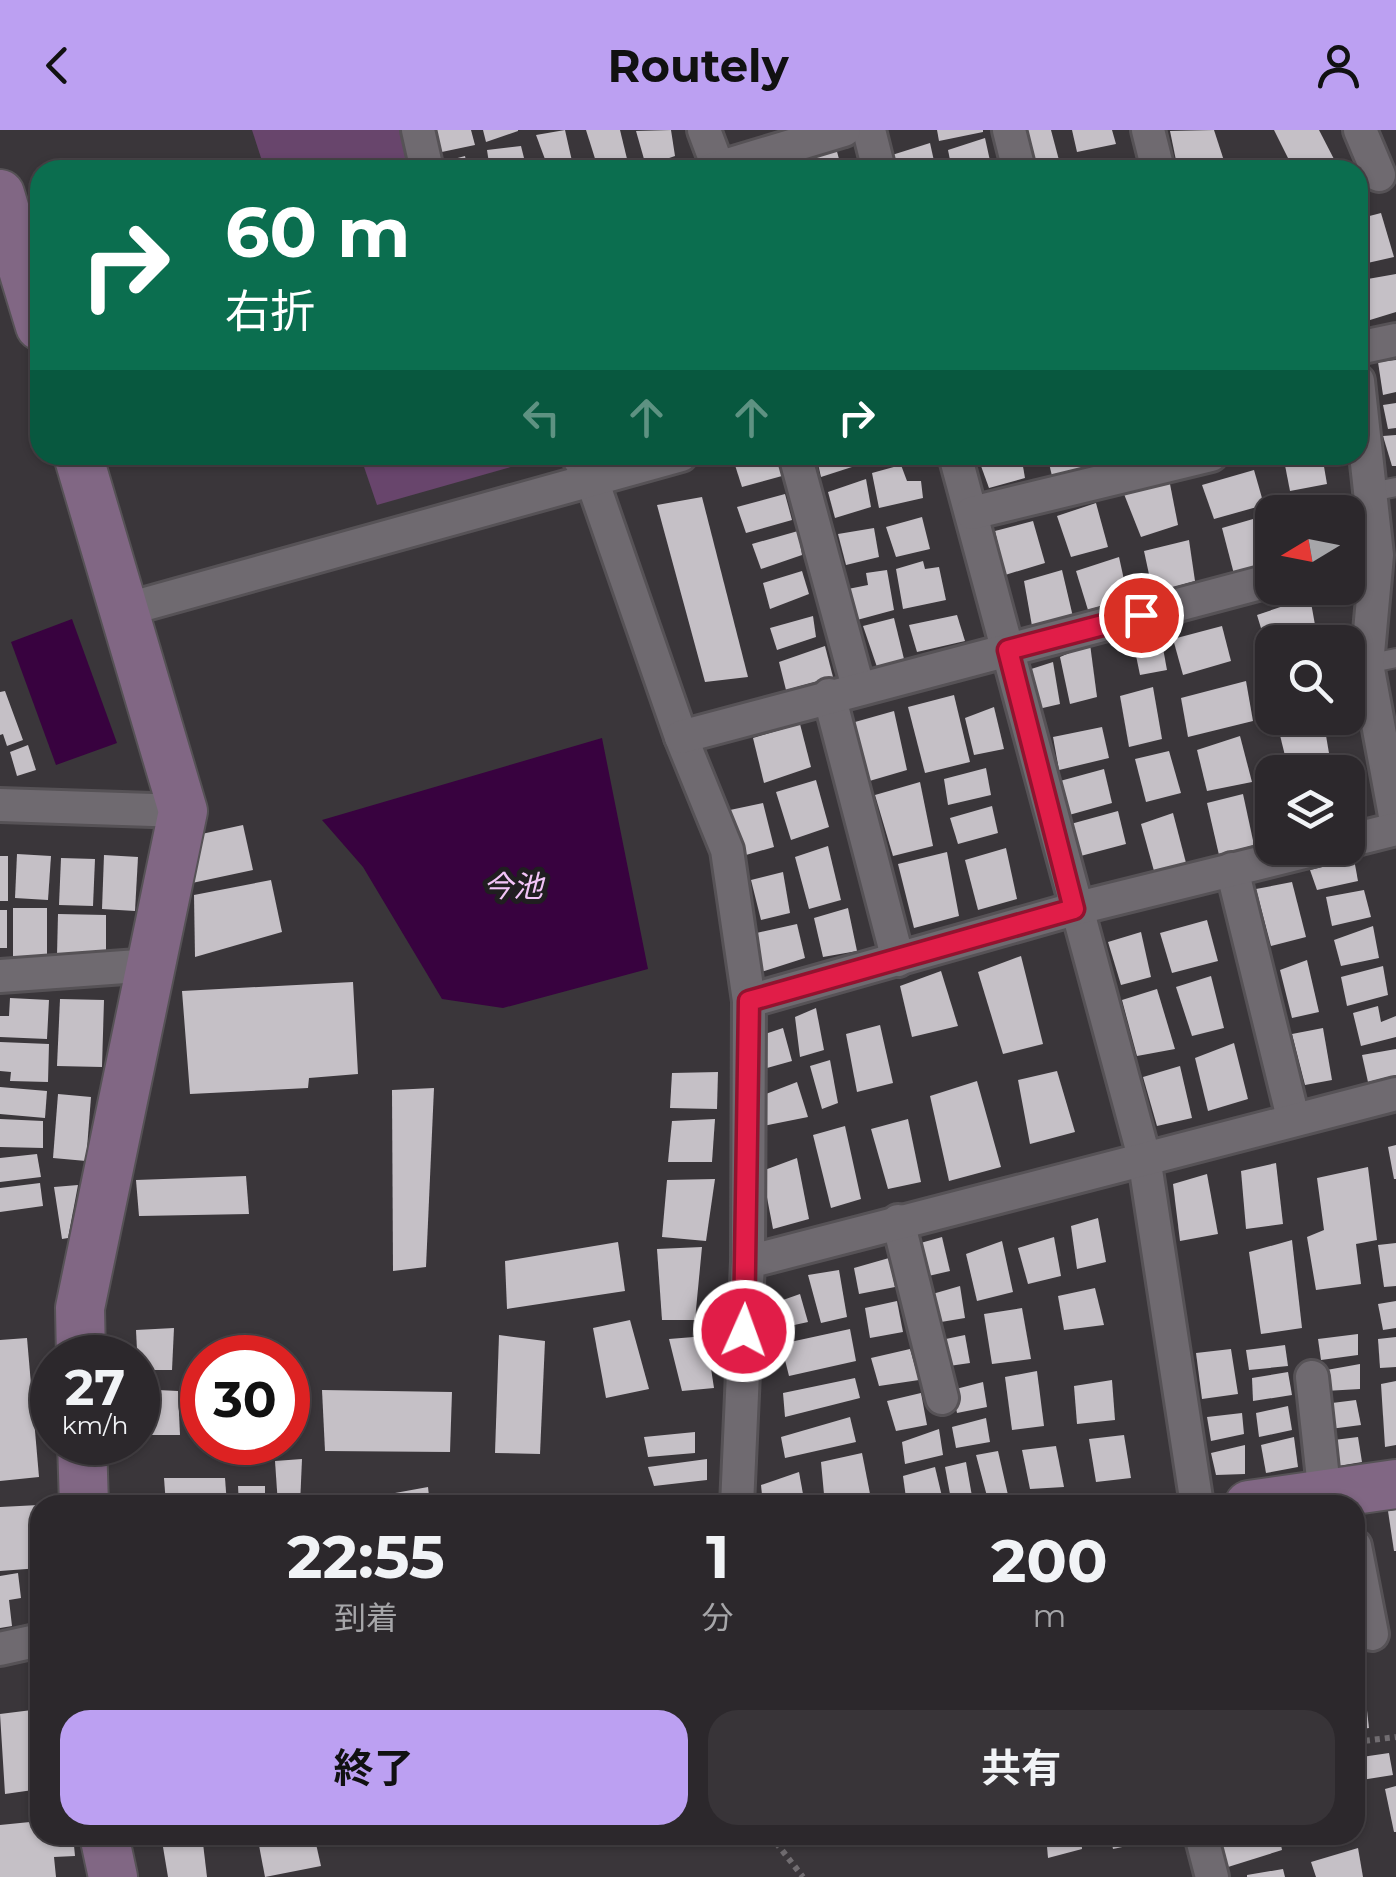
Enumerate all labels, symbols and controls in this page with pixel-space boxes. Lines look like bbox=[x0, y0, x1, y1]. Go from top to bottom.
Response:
icon: back bbox=[30, 38, 85, 93]
text: Routely bbox=[607, 38, 789, 93]
icon: person bbox=[1311, 38, 1366, 93]
text: 60 m bbox=[225, 189, 410, 275]
icon: right bbox=[60, 200, 190, 330]
text: 右折 bbox=[225, 283, 315, 338]
icon: left bbox=[514, 390, 569, 445]
icon: ahead bbox=[619, 390, 674, 445]
icon: ahead bbox=[724, 390, 779, 445]
icon: right bbox=[829, 390, 884, 445]
north arrow bbox=[1255, 495, 1365, 605]
map controls bbox=[1255, 495, 1365, 865]
pin bbox=[1099, 573, 1184, 658]
icon: arrive bbox=[1114, 588, 1169, 643]
button: search bbox=[1255, 625, 1365, 735]
button: layers bbox=[1255, 755, 1365, 865]
water label: 今池 bbox=[483, 868, 546, 905]
position arrow bbox=[692, 1279, 796, 1383]
speed limit sign: 30 bbox=[180, 1335, 310, 1465]
text: 27 bbox=[65, 1357, 125, 1418]
text: km/h bbox=[62, 1410, 128, 1440]
text: 22:55 bbox=[287, 1520, 445, 1593]
text: 1 bbox=[706, 1520, 730, 1593]
text: 200 bbox=[991, 1524, 1108, 1597]
text: m bbox=[1032, 1596, 1066, 1635]
text: 到着 bbox=[334, 1598, 398, 1637]
text: 分 bbox=[702, 1598, 734, 1637]
button: 終了 bbox=[60, 1710, 688, 1825]
button: 共有 bbox=[708, 1710, 1335, 1825]

